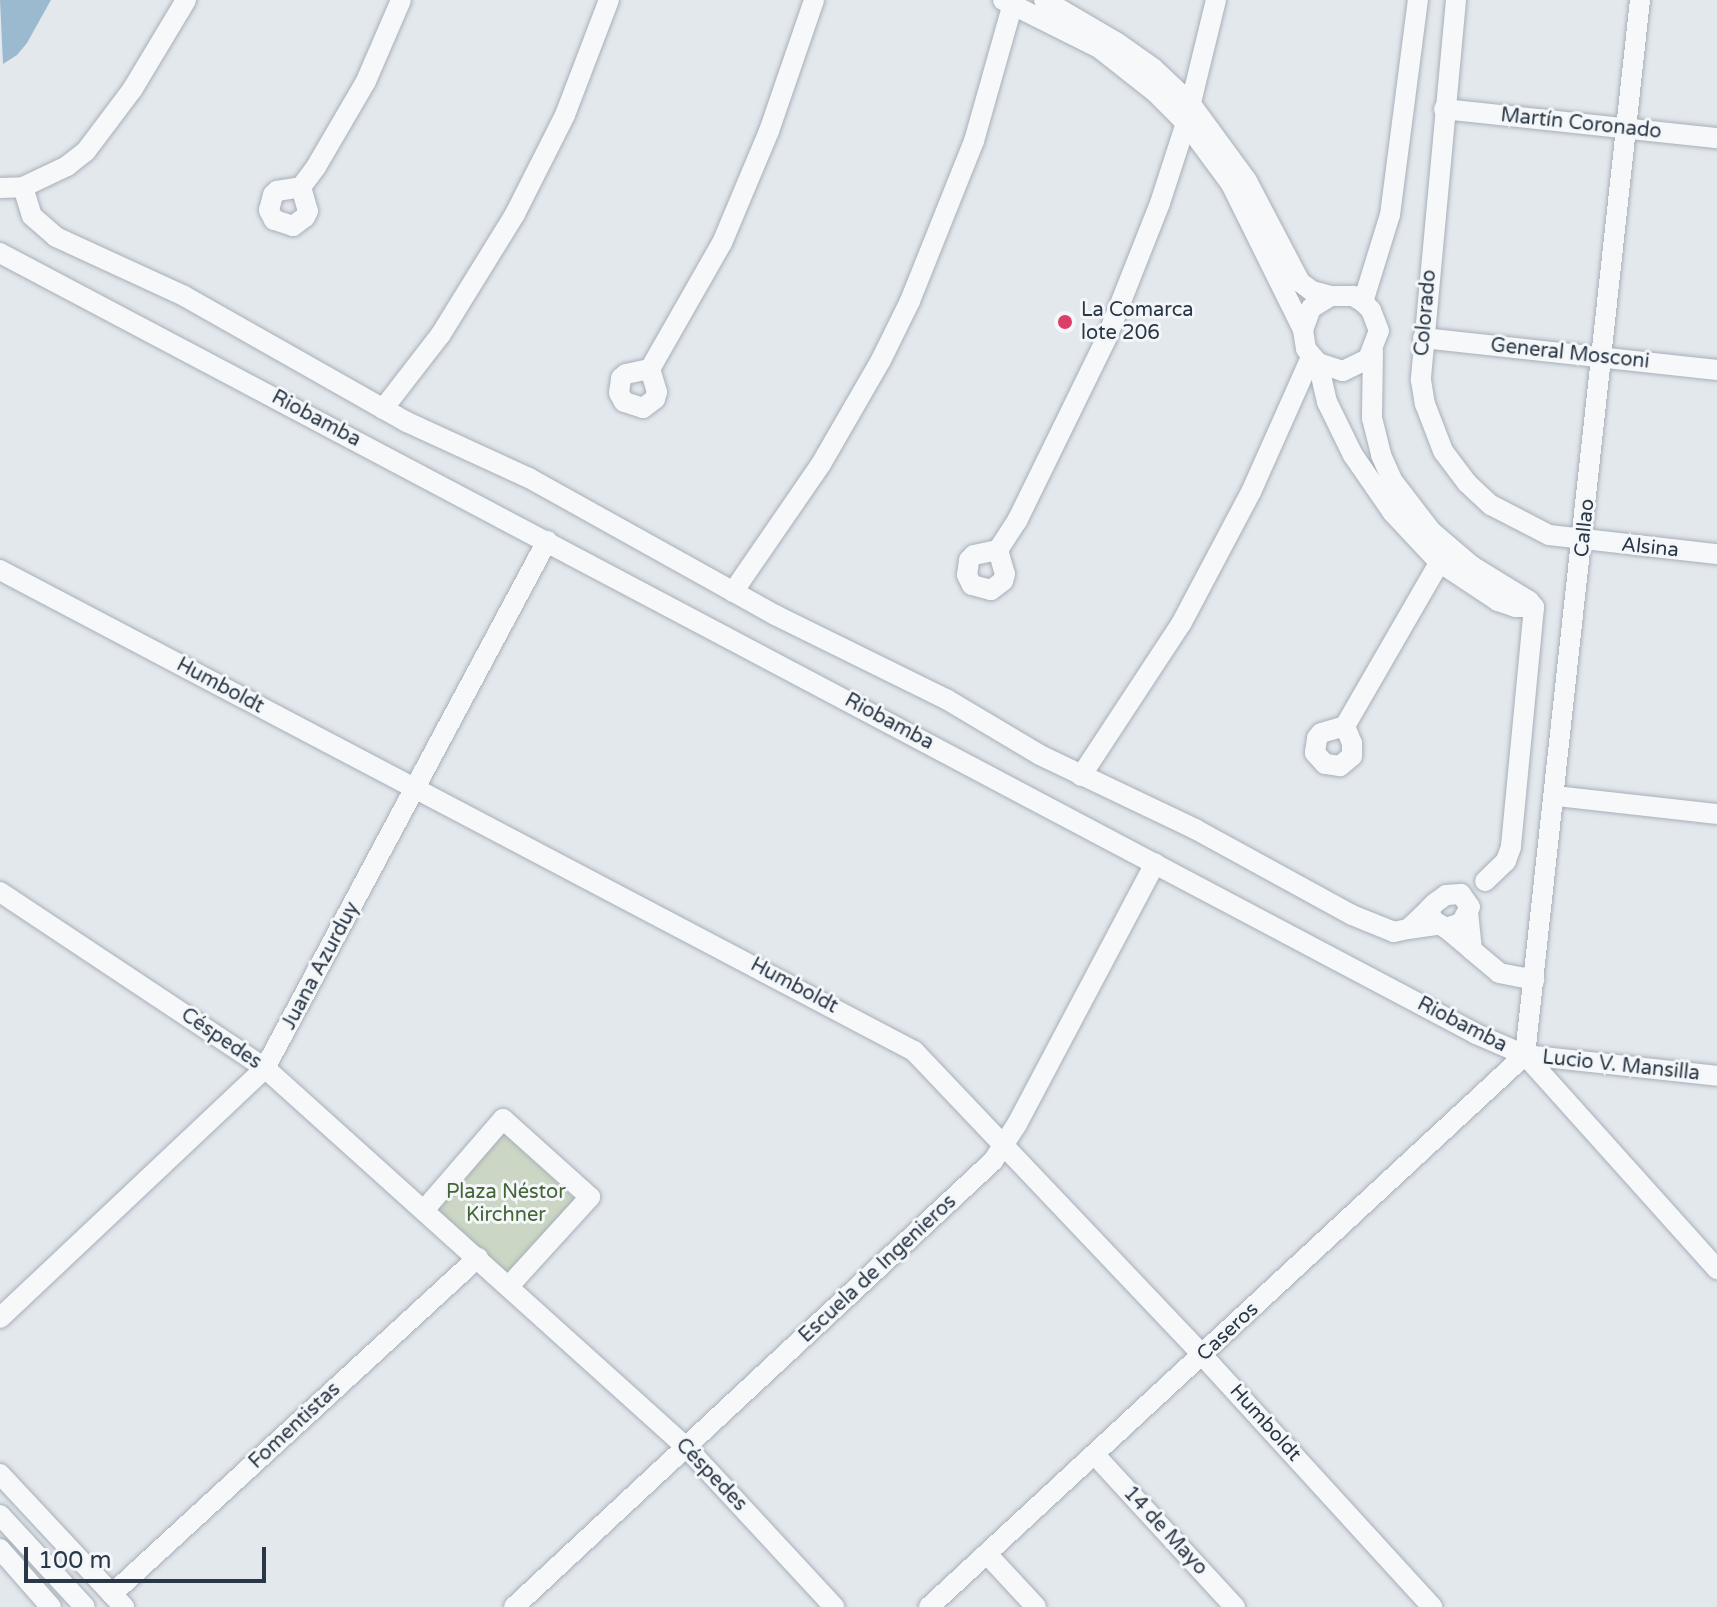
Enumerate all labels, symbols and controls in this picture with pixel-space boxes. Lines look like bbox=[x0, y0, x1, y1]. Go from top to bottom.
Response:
street label: Martín Coronado bbox=[1499, 104, 1663, 144]
street label: Colorado bbox=[1410, 269, 1442, 357]
place label: La Comarca lote 206 bbox=[1081, 298, 1194, 345]
marker: La Comarca lote 206 bbox=[1056, 313, 1074, 331]
street label: General Mosconi bbox=[1489, 334, 1651, 374]
street label: Riobamba bbox=[267, 386, 365, 452]
street label: Callao bbox=[1570, 498, 1600, 558]
street label: Alsina bbox=[1620, 533, 1680, 563]
street label: Humboldt bbox=[172, 653, 268, 719]
street label: Riobamba bbox=[840, 689, 938, 755]
street label: Juana Azurduy bbox=[277, 898, 365, 1034]
street label: Humboldt bbox=[746, 953, 842, 1019]
street label: Riobamba bbox=[1413, 992, 1511, 1058]
street label: Céspedes bbox=[176, 1003, 266, 1075]
street label: Lucio V. Mansilla bbox=[1541, 1046, 1701, 1086]
park label: Plaza Néstor Kirchner bbox=[446, 1181, 566, 1228]
street label: Escuela de Ingenieros bbox=[794, 1190, 962, 1348]
street label: Caseros bbox=[1192, 1298, 1264, 1366]
street label: Fomentistas bbox=[244, 1378, 346, 1474]
street label: Humboldt bbox=[1224, 1380, 1306, 1466]
street label: Céspedes bbox=[670, 1434, 752, 1516]
street label: 14 de Mayo bbox=[1118, 1482, 1212, 1580]
scale bar bbox=[28, 1531, 270, 1581]
text: 100 m bbox=[38, 1546, 112, 1575]

